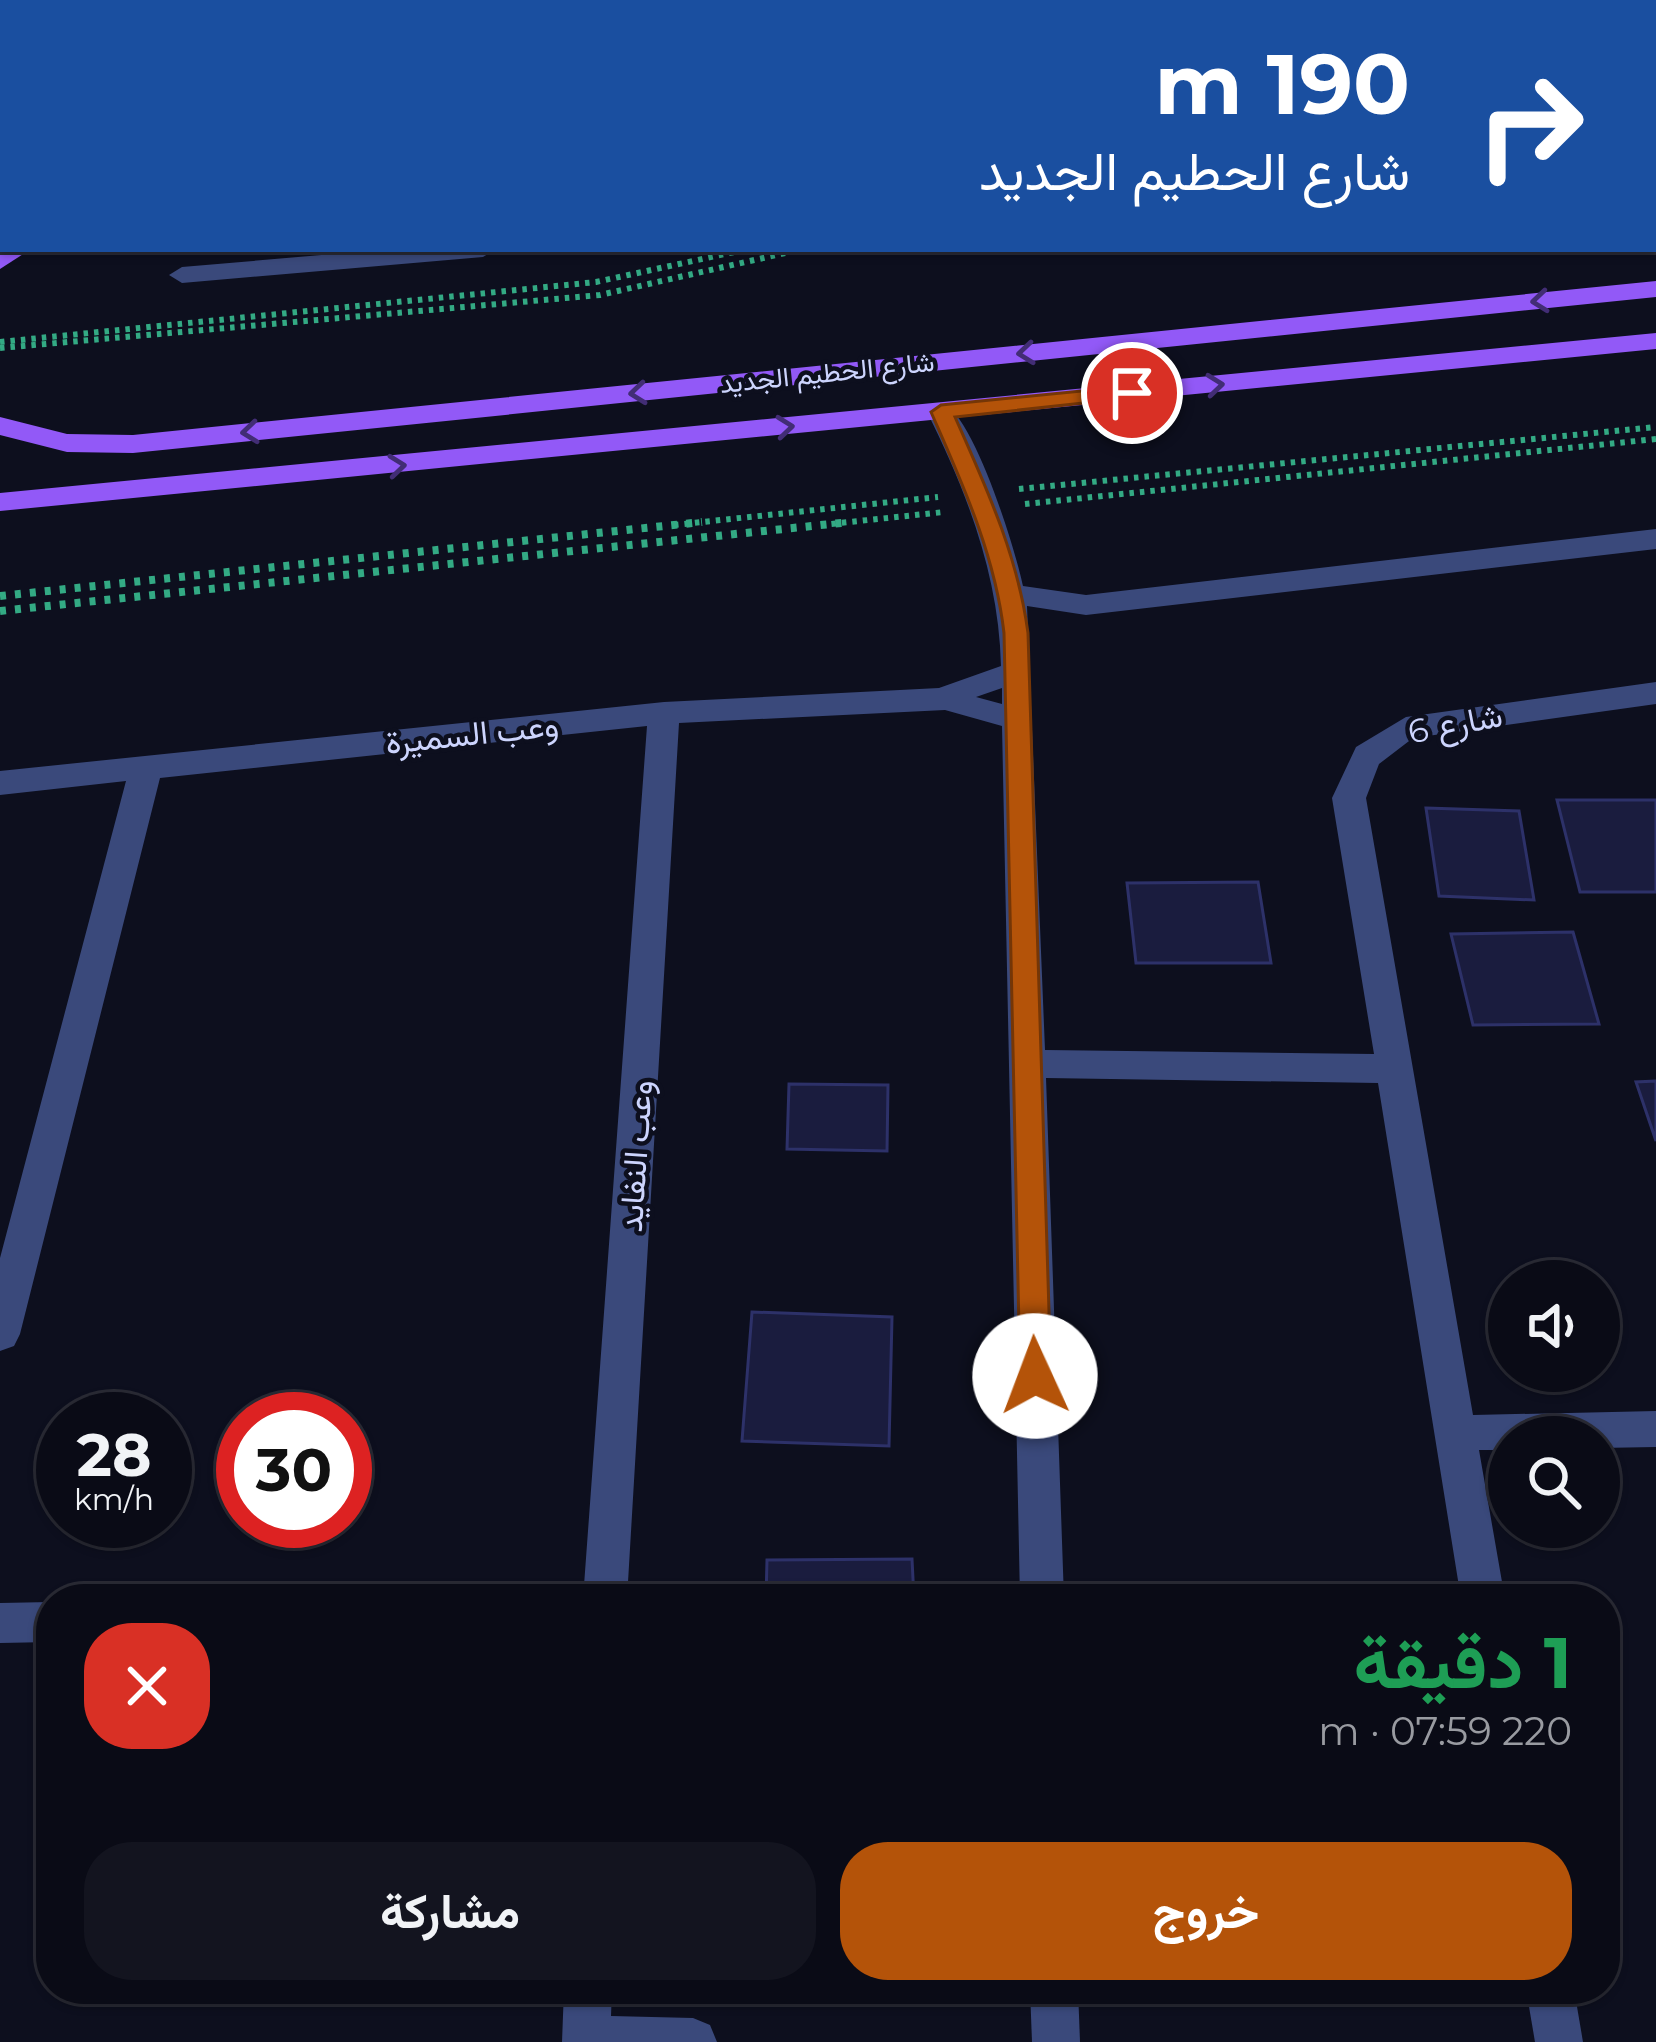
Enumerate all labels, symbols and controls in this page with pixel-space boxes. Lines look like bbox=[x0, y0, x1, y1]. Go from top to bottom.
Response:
text: 190 m bbox=[1155, 33, 1410, 135]
icon: right bbox=[1452, 48, 1608, 204]
text: شارع الحطيم الجديد bbox=[979, 138, 1410, 204]
one-way arrow bbox=[1530, 288, 1549, 313]
one-way arrow bbox=[1016, 340, 1035, 365]
pin bbox=[1081, 342, 1183, 444]
street label: شارع الحطيم الجديد bbox=[718, 345, 936, 402]
icon: arrive bbox=[1099, 360, 1165, 426]
one-way arrow bbox=[1205, 372, 1225, 398]
one-way arrow bbox=[628, 379, 648, 405]
one-way arrow bbox=[776, 415, 795, 440]
one-way arrow bbox=[240, 419, 259, 444]
one-way arrow bbox=[388, 454, 407, 479]
street label: شارع 6 bbox=[1404, 694, 1506, 755]
street label: وعب السميرة bbox=[384, 704, 561, 763]
street label: وعب النفايد bbox=[610, 1079, 661, 1233]
map controls bbox=[1488, 1260, 1620, 1548]
button: sound bbox=[1488, 1260, 1620, 1392]
position arrow bbox=[972, 1313, 1098, 1439]
speed limit sign: 30 bbox=[216, 1392, 372, 1548]
button: search bbox=[1488, 1416, 1620, 1548]
text: 28 bbox=[77, 1418, 152, 1491]
text: km/h bbox=[74, 1481, 154, 1518]
text: 1 دقيقة bbox=[1354, 1618, 1572, 1706]
button: close bbox=[84, 1623, 210, 1749]
text: 220 m · 07:59 bbox=[1318, 1707, 1572, 1755]
button: مشاركة bbox=[84, 1842, 816, 1980]
button: خروج bbox=[840, 1842, 1572, 1980]

